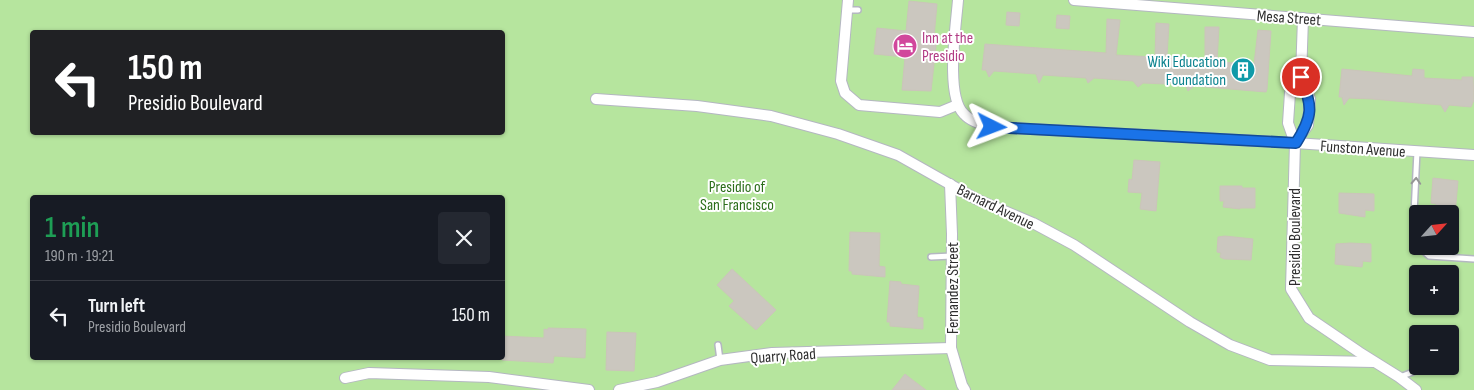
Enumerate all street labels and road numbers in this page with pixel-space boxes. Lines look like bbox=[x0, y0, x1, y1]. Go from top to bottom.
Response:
street label: Mesa Street bbox=[1256, 7, 1322, 30]
street label: Funston Avenue bbox=[1320, 137, 1406, 162]
street label: Barnard Avenue bbox=[954, 180, 1037, 234]
street label: Presidio Boulevard bbox=[1286, 188, 1305, 286]
street label: Fernandez Street bbox=[944, 242, 963, 334]
street label: Quarry Road bbox=[750, 345, 816, 368]

